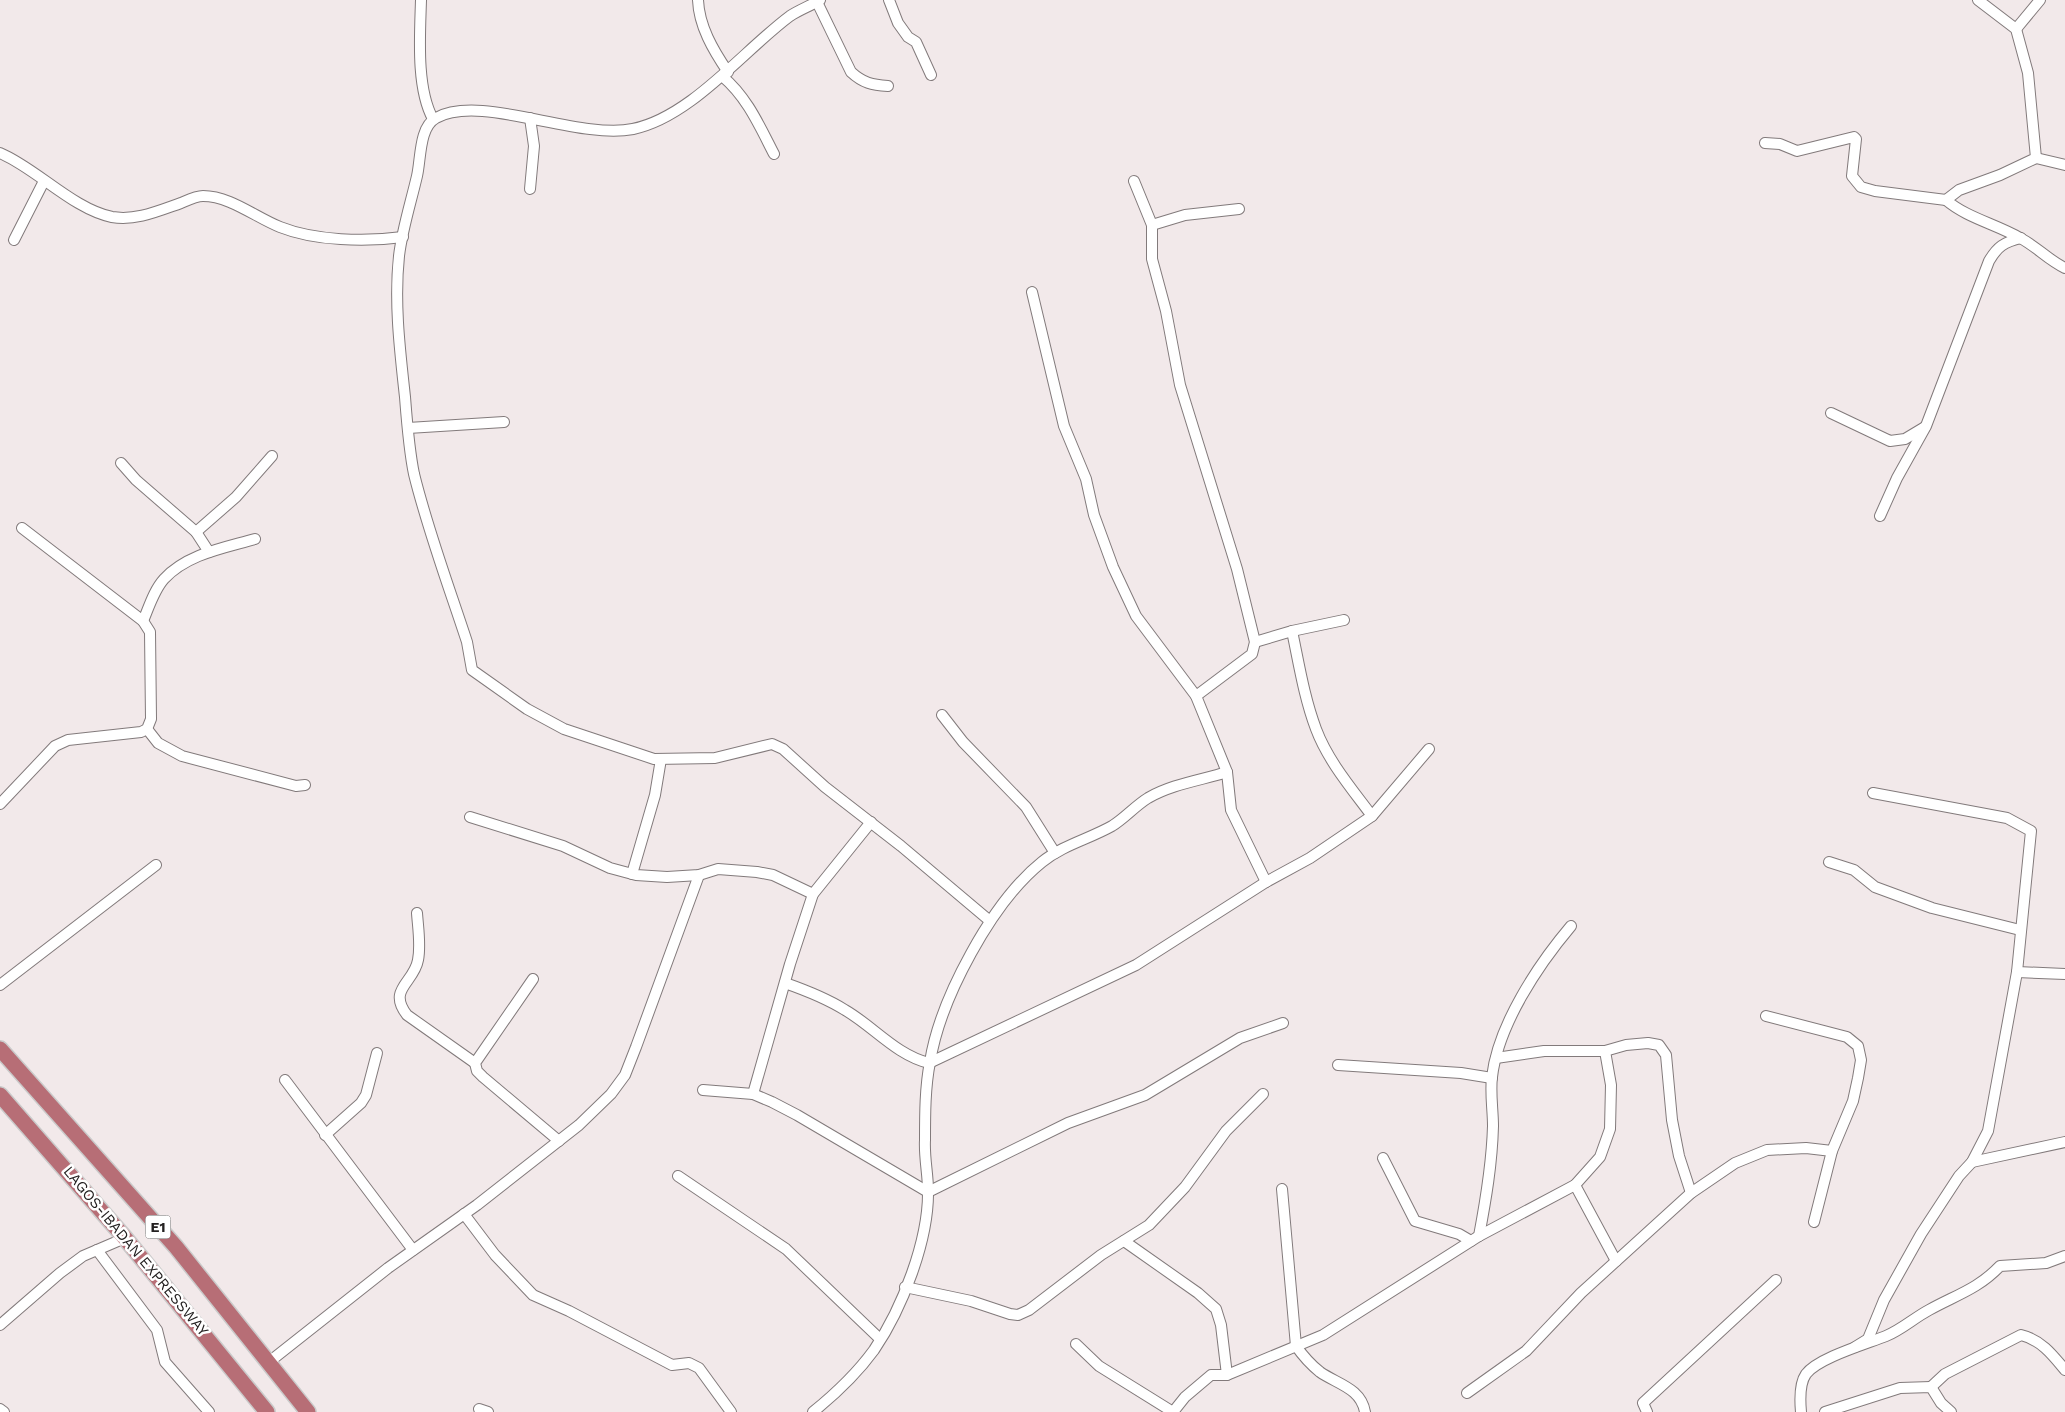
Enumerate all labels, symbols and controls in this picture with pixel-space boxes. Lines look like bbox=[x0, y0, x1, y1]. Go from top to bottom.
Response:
street label: LAGOS-IBADAN EXPRESSWAY bbox=[60, 1162, 213, 1340]
road number: E1 bbox=[146, 1216, 170, 1238]

